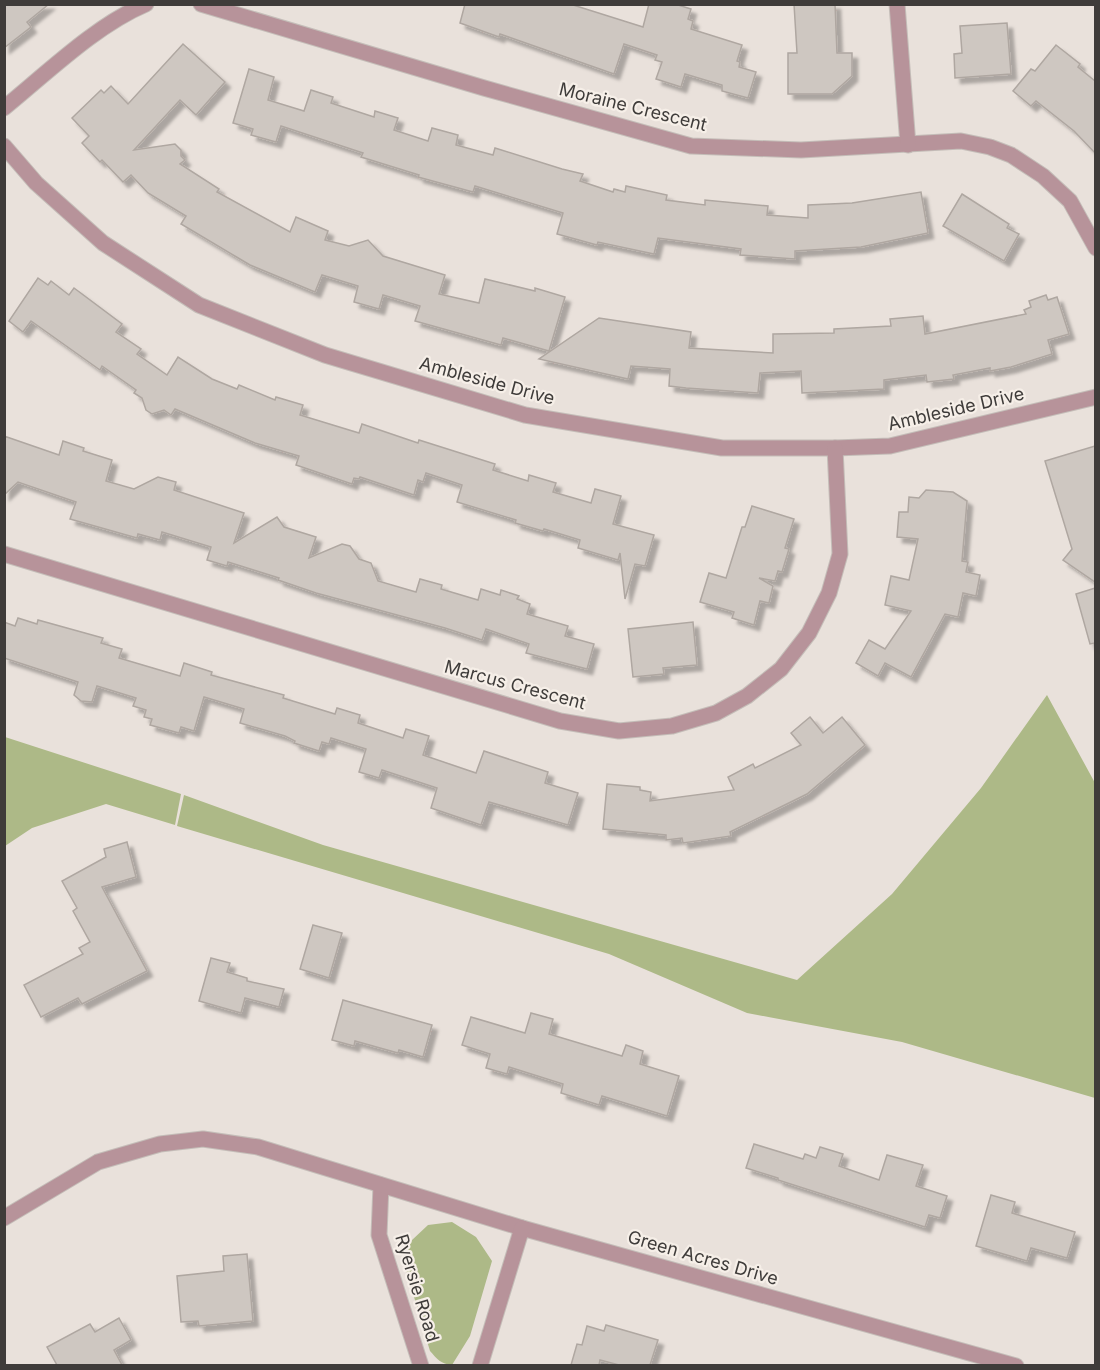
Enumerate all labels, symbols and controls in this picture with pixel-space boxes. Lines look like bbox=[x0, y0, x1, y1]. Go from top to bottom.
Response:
street label: Moraine Crescent bbox=[557, 78, 709, 135]
street label: Ambleside Drive bbox=[417, 352, 557, 409]
street label: Ambleside Drive bbox=[886, 383, 1026, 434]
street label: Marcus Crescent bbox=[442, 656, 588, 713]
street label: Green Acres Drive bbox=[626, 1226, 781, 1289]
street label: Ryersie Road bbox=[391, 1231, 444, 1344]

